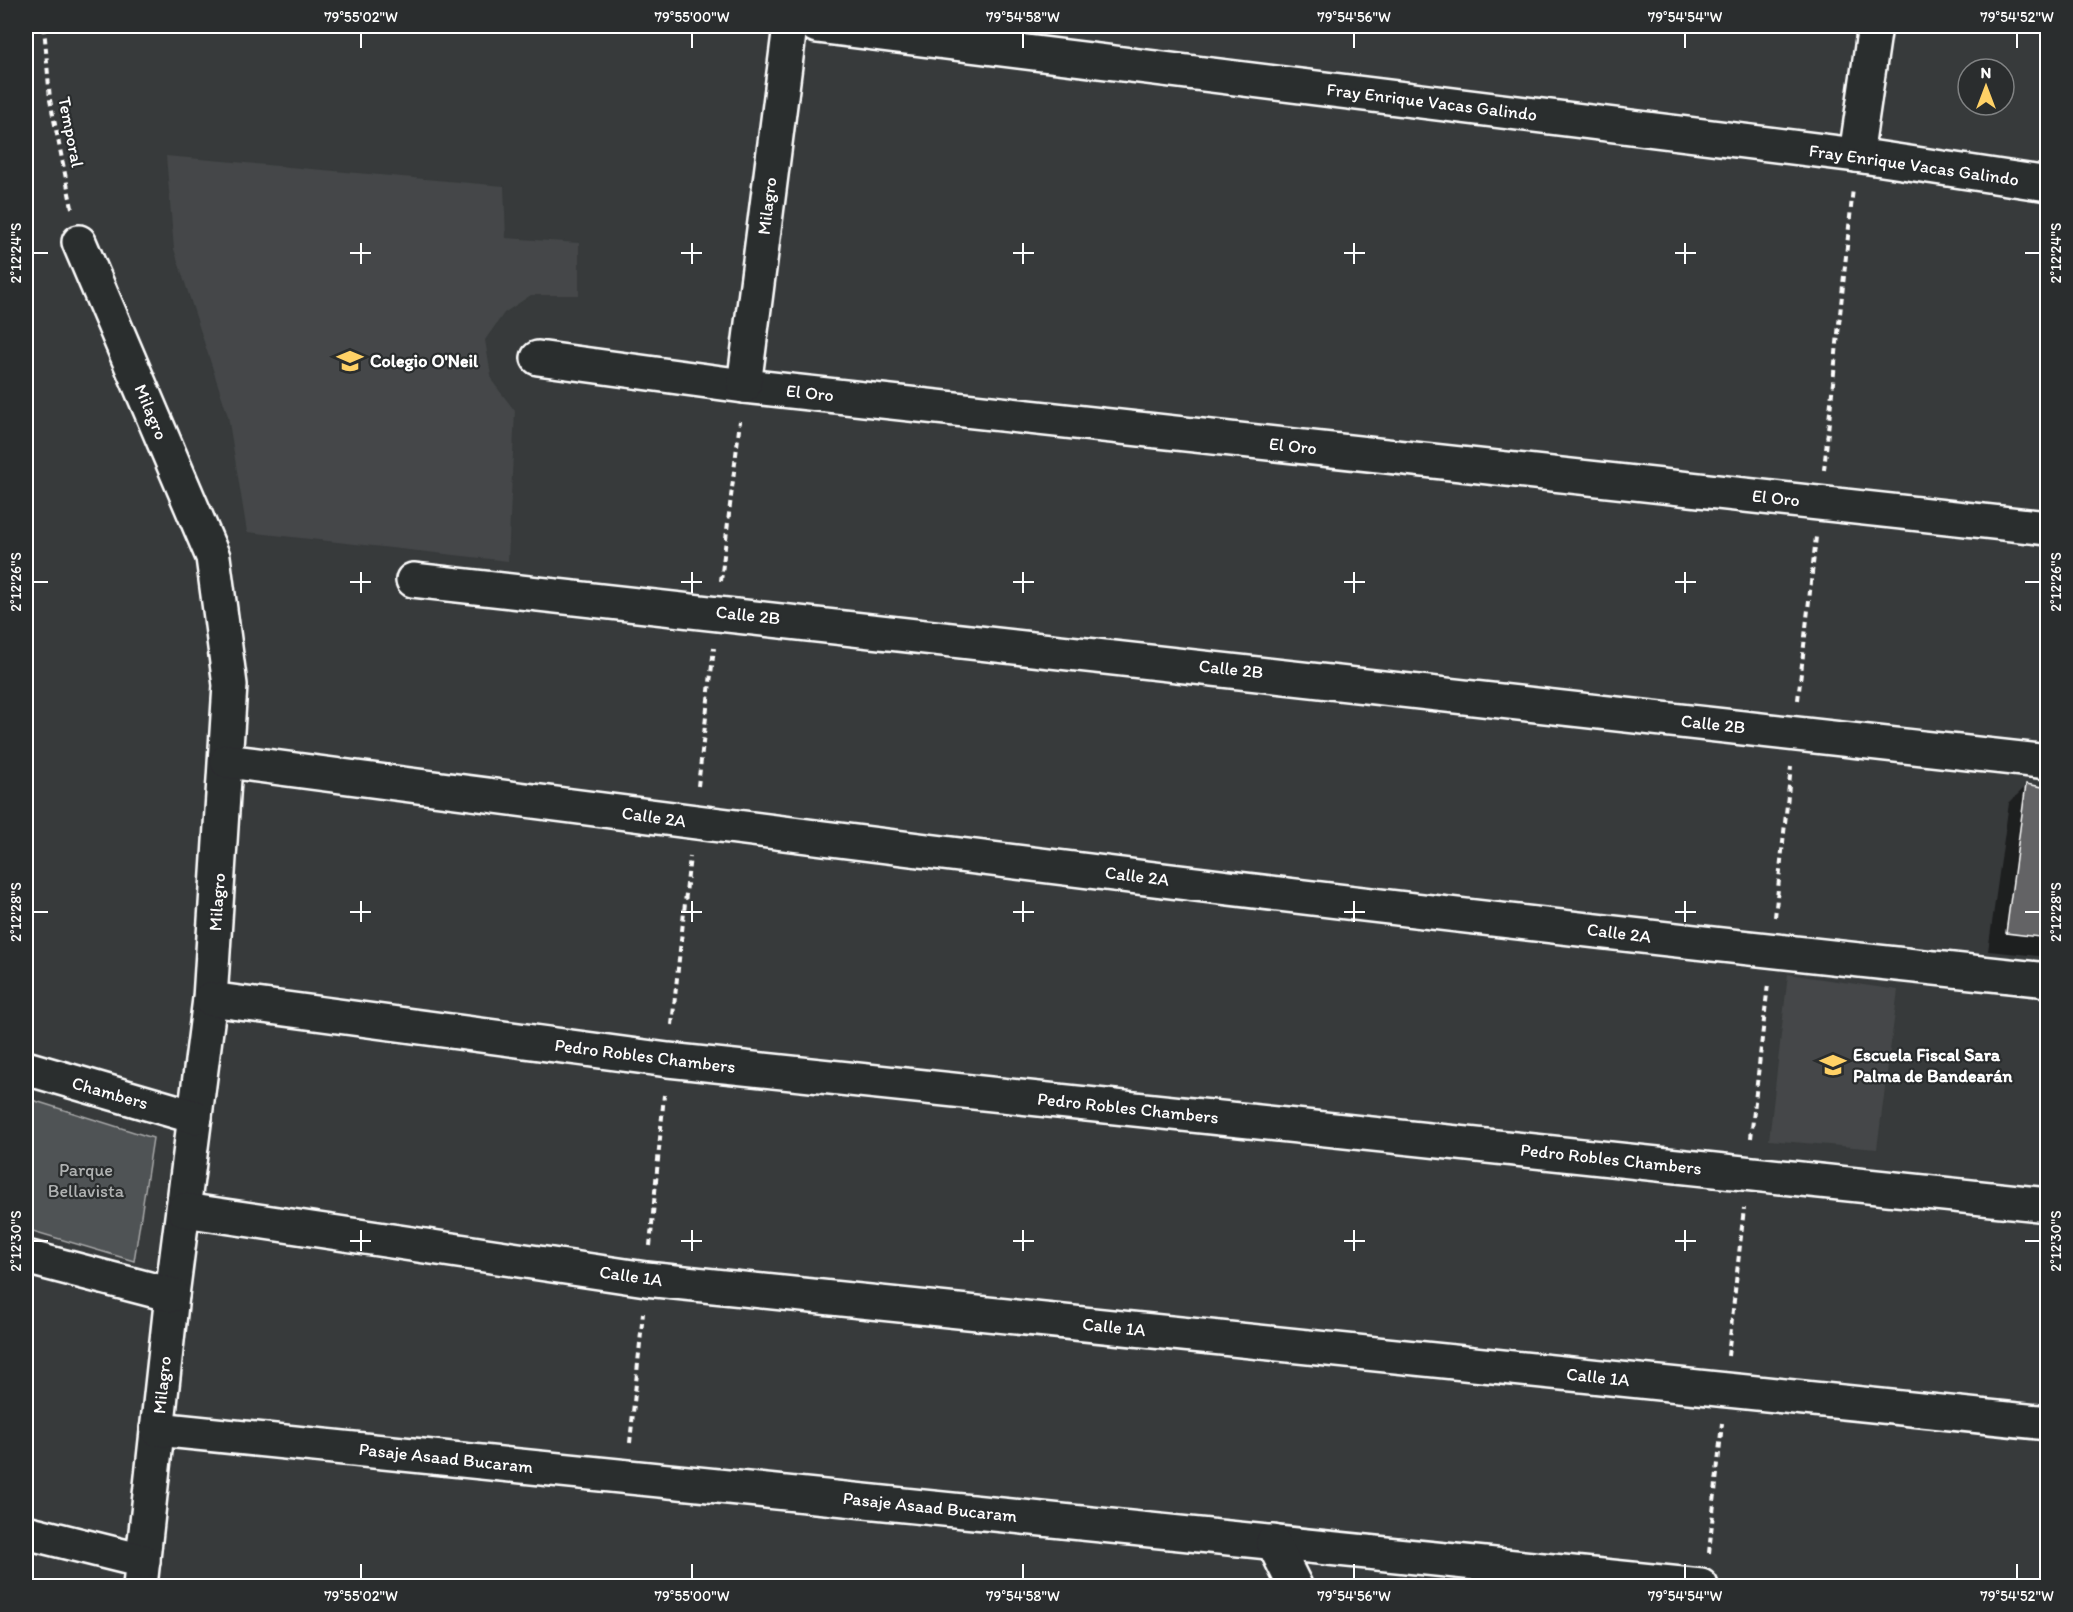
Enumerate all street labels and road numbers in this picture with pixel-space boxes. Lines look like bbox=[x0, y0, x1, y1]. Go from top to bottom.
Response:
street label: Fray Enrique Vacas Galindo bbox=[1325, 78, 1539, 126]
street label: Temporal bbox=[53, 95, 89, 169]
street label: Fray Enrique Vacas Galindo bbox=[1808, 139, 2020, 191]
street label: Milagro bbox=[753, 176, 781, 236]
street label: El Oro bbox=[785, 380, 835, 406]
street label: Milagro bbox=[130, 381, 172, 443]
street label: El Oro bbox=[1268, 433, 1318, 459]
street label: El Oro bbox=[1751, 485, 1801, 511]
street label: Calle 2B bbox=[715, 601, 781, 629]
street label: Calle 2B bbox=[1198, 655, 1264, 683]
street label: Calle 2B bbox=[1680, 710, 1746, 738]
street label: Calle 2A bbox=[620, 802, 688, 832]
street label: Calle 2A bbox=[1104, 861, 1171, 891]
street label: Milagro bbox=[204, 872, 230, 932]
street label: Calle 2A bbox=[1586, 918, 1653, 948]
street label: Pedro Robles Chambers bbox=[553, 1034, 737, 1078]
street label: Chambers bbox=[69, 1072, 151, 1114]
street label: Pedro Robles Chambers bbox=[1036, 1088, 1220, 1128]
street label: Pedro Robles Chambers bbox=[1519, 1139, 1703, 1179]
street label: Calle 1A bbox=[598, 1261, 664, 1291]
street label: Calle 1A bbox=[1081, 1313, 1147, 1341]
street label: Milagro bbox=[148, 1355, 176, 1415]
street label: Calle 1A bbox=[1565, 1363, 1631, 1391]
street label: Pasaje Asaad Bucaram bbox=[358, 1438, 534, 1478]
street label: Pasaje Asaad Bucaram bbox=[842, 1487, 1018, 1527]

